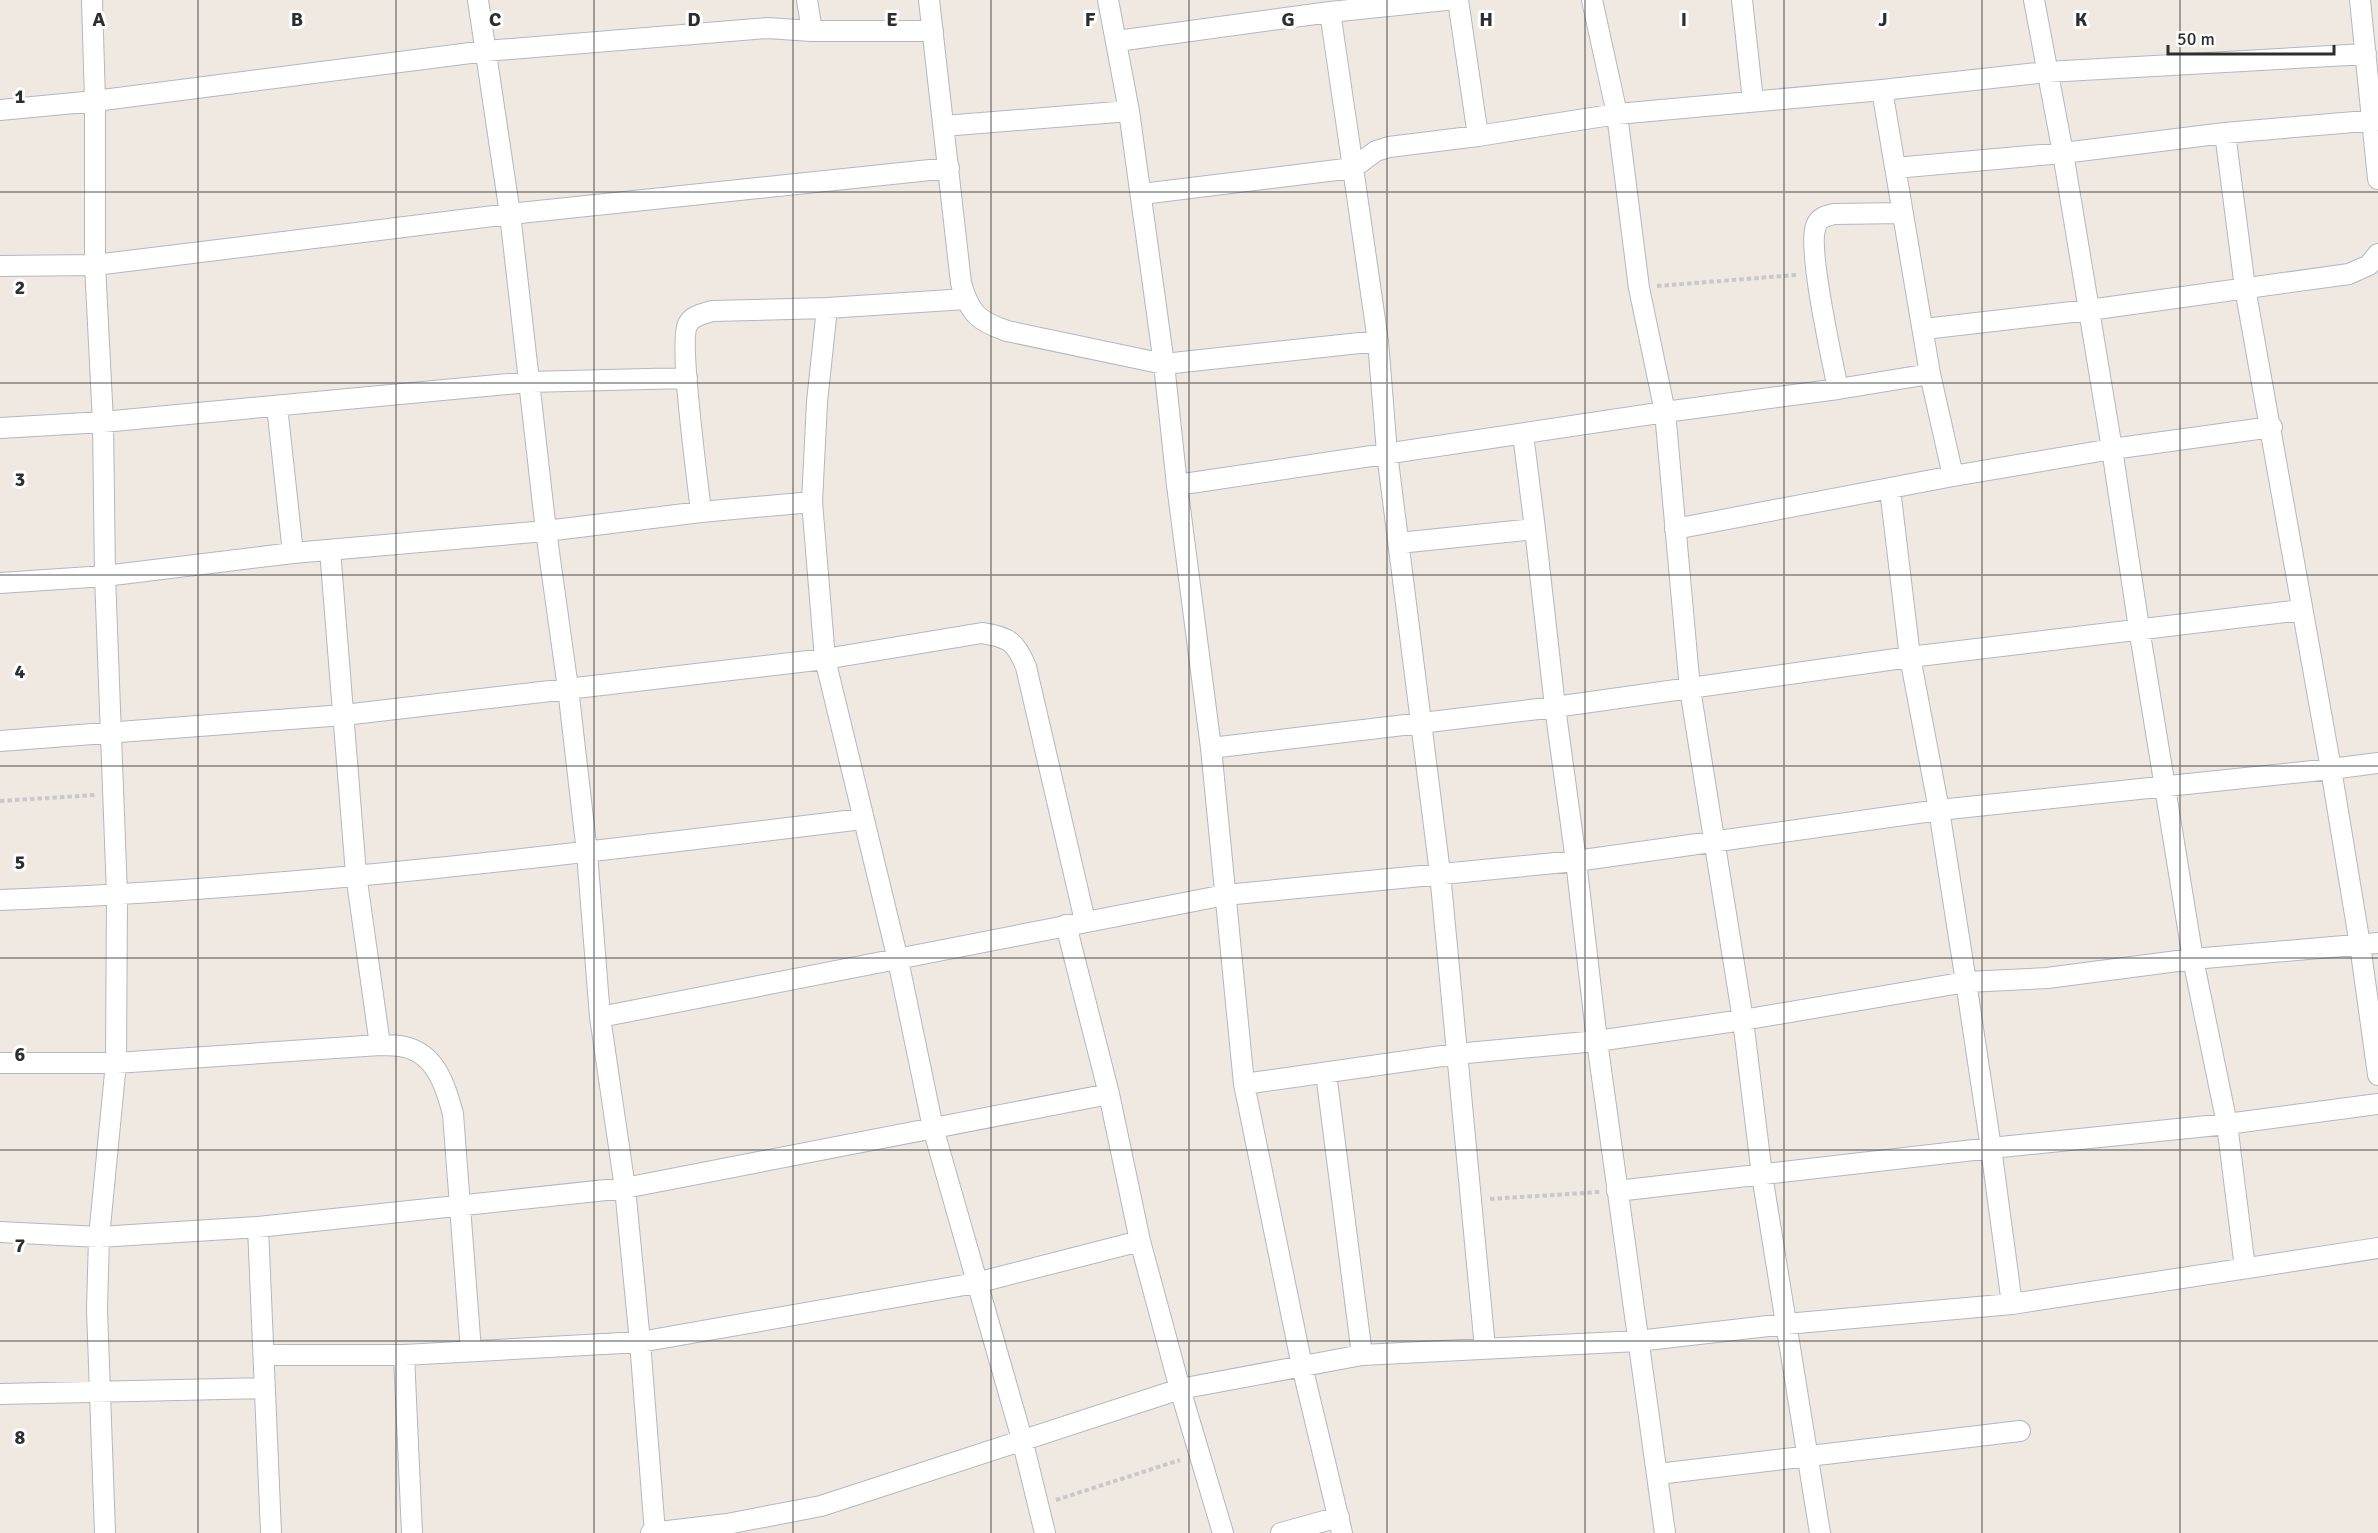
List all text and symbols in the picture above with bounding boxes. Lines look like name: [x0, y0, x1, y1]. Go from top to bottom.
text: A: [93, 7, 106, 32]
text: B: [291, 7, 303, 32]
text: C: [489, 7, 501, 32]
text: D: [687, 7, 701, 32]
text: E: [886, 7, 898, 32]
text: F: [1085, 7, 1096, 32]
text: G: [1281, 7, 1295, 32]
text: H: [1479, 7, 1493, 32]
text: I: [1681, 7, 1687, 32]
text: J: [1878, 7, 1888, 32]
text: K: [2075, 7, 2088, 32]
scale bar: [2168, 18, 2334, 56]
text: 50 m: [2177, 28, 2215, 50]
text: 1: [15, 84, 26, 109]
text: 2: [15, 275, 25, 300]
text: 3: [15, 467, 25, 492]
text: 4: [15, 659, 26, 684]
text: 5: [15, 850, 25, 875]
text: 6: [15, 1042, 26, 1067]
text: 7: [15, 1233, 26, 1258]
text: 8: [15, 1425, 26, 1450]

